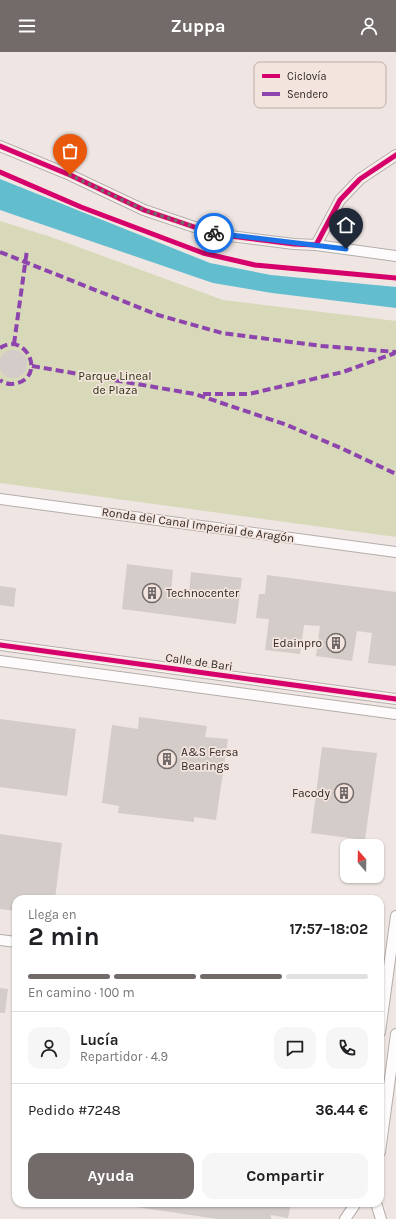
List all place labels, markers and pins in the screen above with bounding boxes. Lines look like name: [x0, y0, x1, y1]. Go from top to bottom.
pin: [53, 134, 87, 175]
pin: [329, 208, 363, 249]
building icon: Technocenter: [141, 582, 163, 604]
place label: Technocenter: [166, 586, 240, 600]
building icon: Edainpro: [325, 632, 347, 654]
place label: Edainpro: [273, 636, 322, 650]
place label: A&S Fersa Bearings: [181, 745, 238, 773]
building icon: A&S Fersa Bearings: [156, 748, 178, 770]
building icon: Facody: [333, 782, 355, 804]
place label: Facody: [292, 786, 330, 800]

